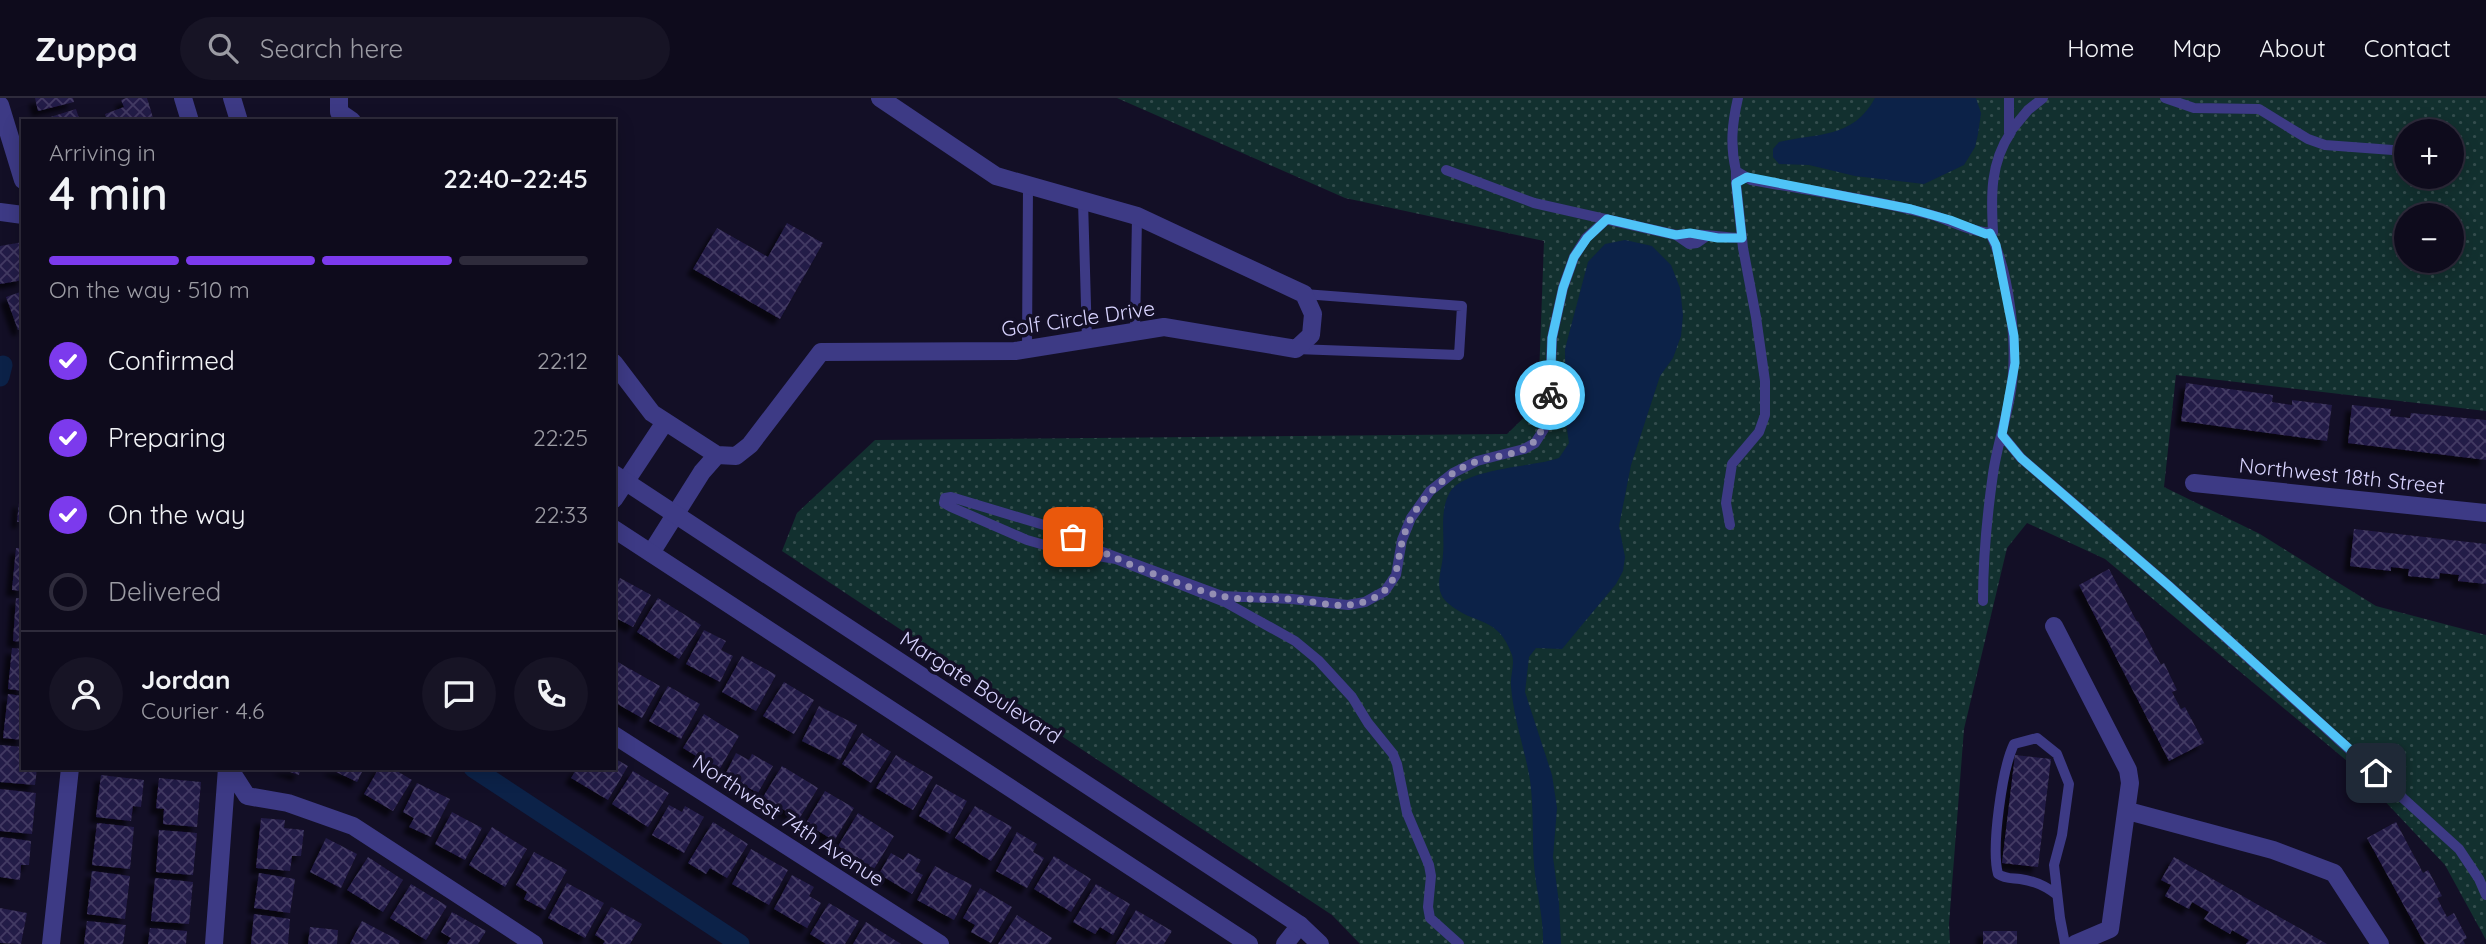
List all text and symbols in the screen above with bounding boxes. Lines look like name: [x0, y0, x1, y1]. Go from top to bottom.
search box: [180, 17, 670, 80]
text: Zuppa: [35, 28, 138, 69]
icon: search: [204, 29, 242, 67]
text: Search here: [260, 32, 403, 65]
text: Home: [2067, 33, 2134, 63]
text: Map: [2172, 33, 2221, 63]
text: About: [2259, 33, 2326, 63]
text: Contact: [2364, 33, 2451, 63]
map controls: [2394, 119, 2464, 273]
button: +: [2394, 119, 2464, 189]
text: Arriving in: [49, 138, 156, 167]
text: 22:40–22:45: [443, 162, 588, 195]
text: 4 min: [49, 164, 168, 222]
button: −: [2394, 203, 2464, 273]
text: On the way · 510 m: [49, 275, 250, 304]
street label: Golf Circle Drive: [1000, 294, 1156, 342]
icon: check: [49, 342, 87, 380]
text: Confirmed: [108, 344, 235, 377]
text: 22:12: [537, 346, 588, 375]
courier: [1515, 360, 1585, 430]
icon: bike: [1531, 376, 1569, 414]
icon: check: [49, 419, 87, 457]
text: Preparing: [108, 421, 226, 454]
text: 22:25: [533, 423, 588, 452]
street label: Northwest 18th Street: [2238, 451, 2446, 499]
icon: check: [49, 496, 87, 534]
text: On the way: [108, 498, 246, 531]
text: 22:33: [534, 500, 588, 529]
pin: [1043, 507, 1103, 567]
icon: bag: [1054, 518, 1092, 556]
text: Delivered: [108, 575, 221, 608]
street label: Margate Boulevard: [895, 625, 1067, 749]
button: person: [49, 657, 123, 731]
button: chat: [422, 657, 496, 731]
button: phone: [514, 657, 588, 731]
text: Jordan: [141, 663, 230, 696]
text: Courier · 4.6: [141, 696, 264, 725]
pin: [2346, 743, 2406, 803]
street label: Northwest 74th Avenue: [688, 748, 890, 892]
icon: home: [2357, 754, 2395, 792]

